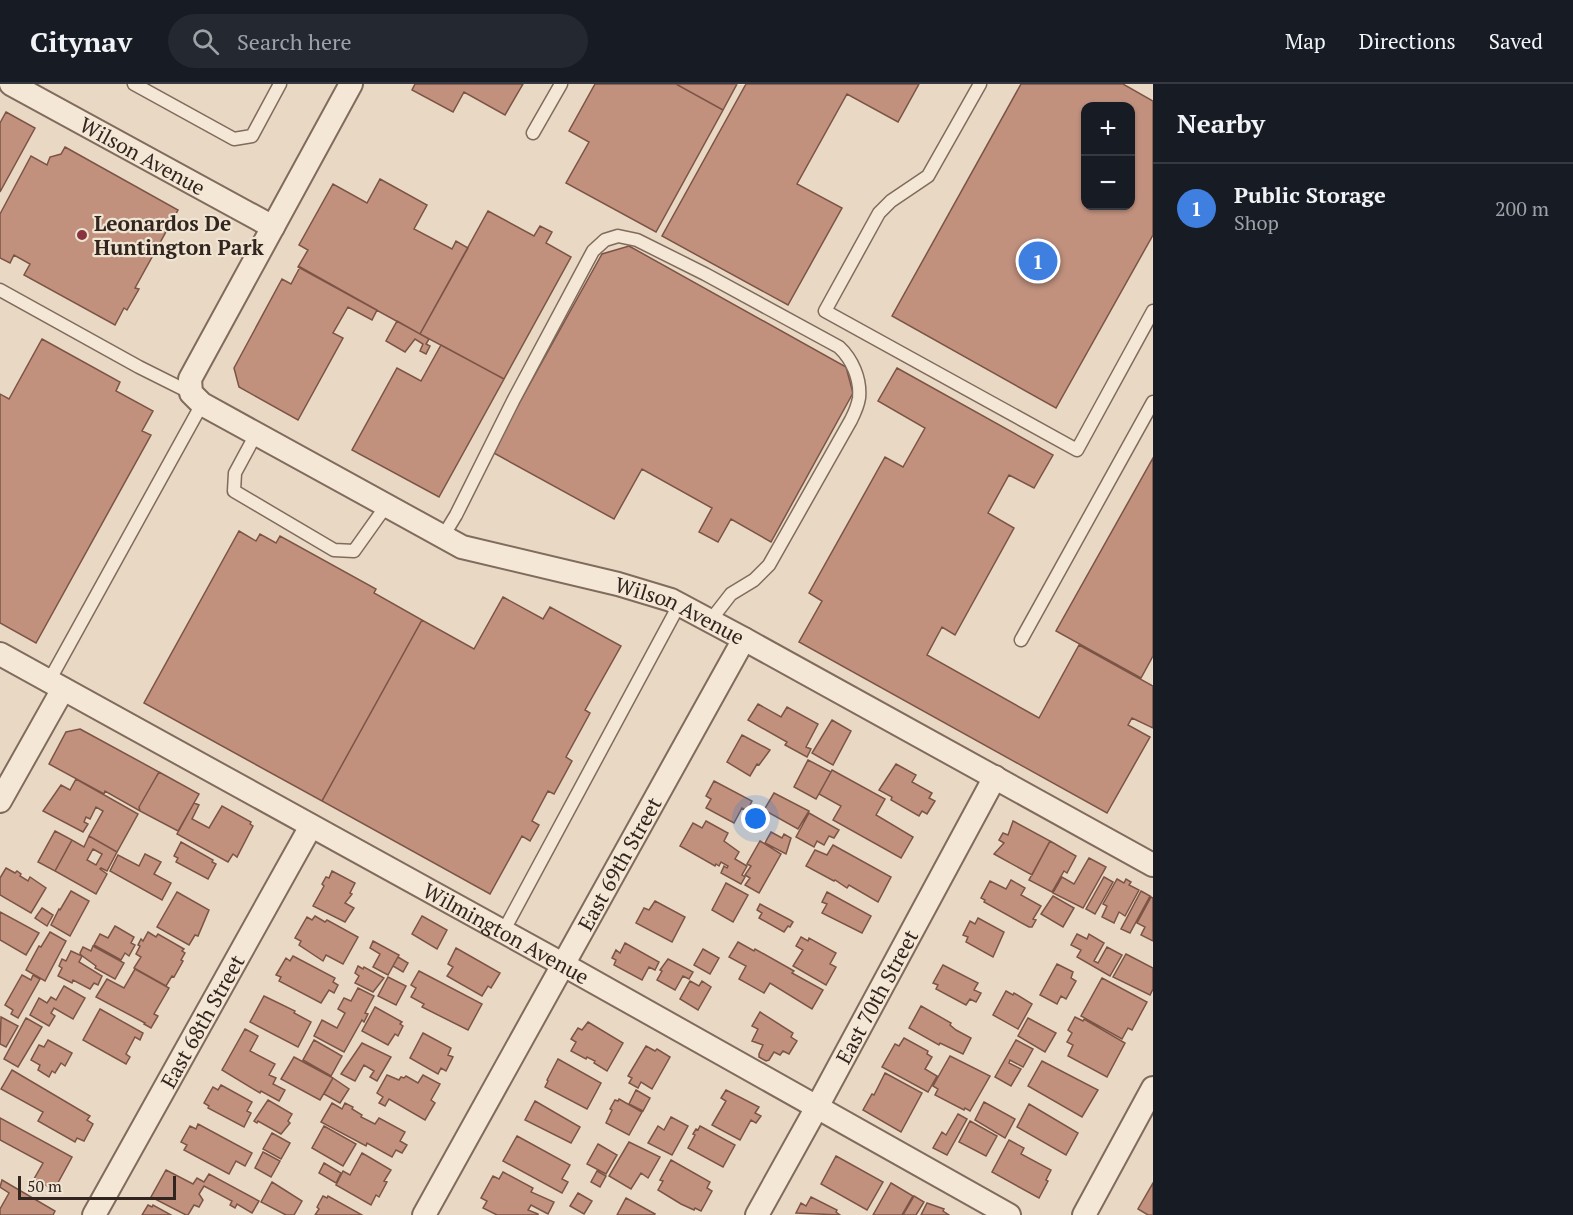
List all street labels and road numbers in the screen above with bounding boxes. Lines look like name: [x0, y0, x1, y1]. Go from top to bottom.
street label: Wilson Avenue: [75, 110, 210, 201]
street label: Wilson Avenue: [612, 570, 749, 651]
street label: East 69th Street: [571, 792, 668, 935]
street label: Wilmington Avenue: [418, 876, 594, 990]
street label: East 70th Street: [829, 924, 924, 1069]
street label: East 68th Street: [154, 949, 251, 1093]

